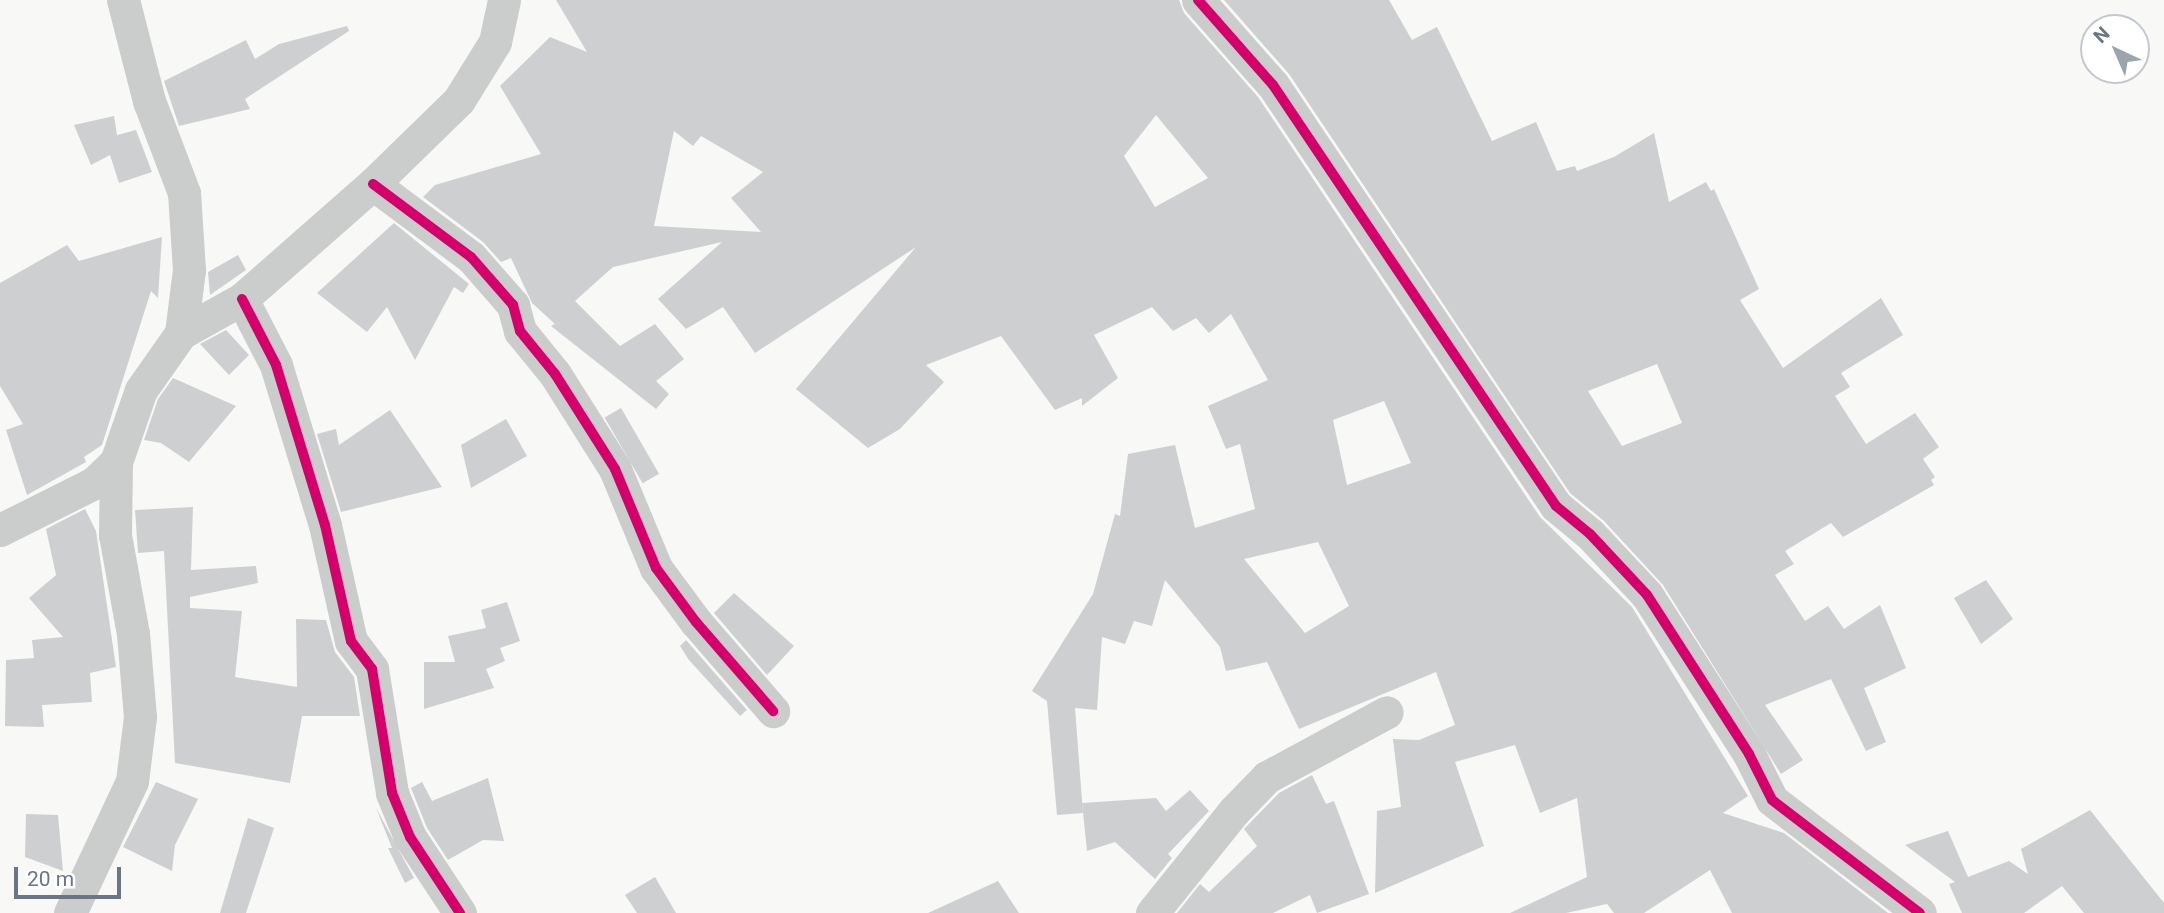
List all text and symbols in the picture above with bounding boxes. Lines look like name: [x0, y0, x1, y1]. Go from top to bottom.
north arrow: [2080, 14, 2150, 84]
text: N: [2089, 22, 2114, 48]
scale bar: [18, 853, 124, 897]
text: 20 m: [27, 867, 74, 891]

